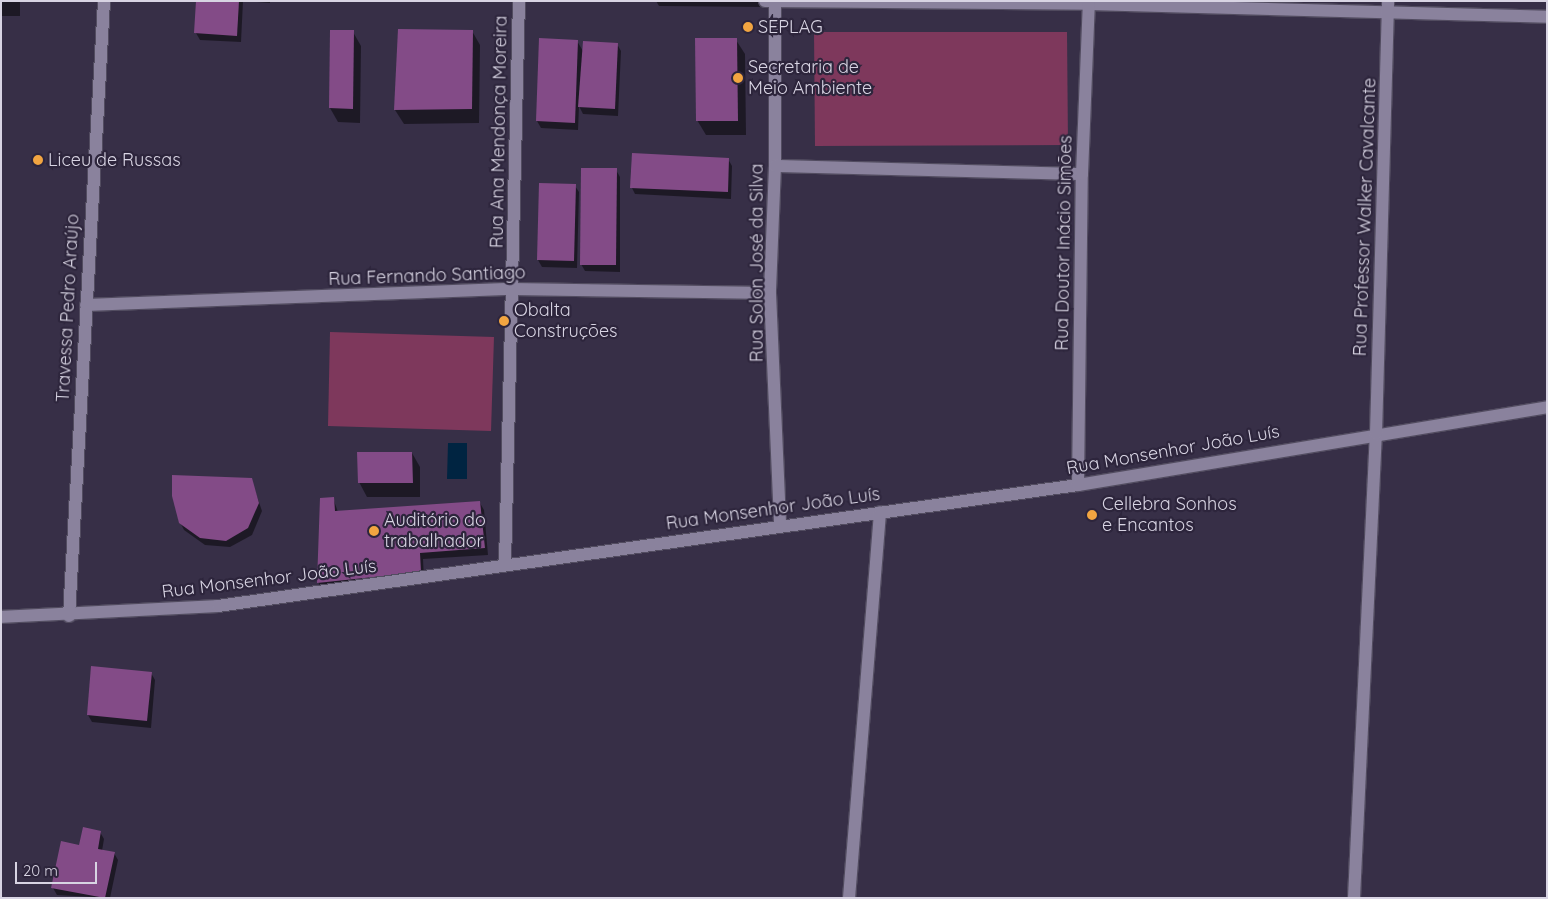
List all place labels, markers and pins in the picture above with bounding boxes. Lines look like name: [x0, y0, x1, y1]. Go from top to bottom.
place label: SEPLAG: [758, 16, 823, 38]
marker: SEPLAG: [742, 21, 754, 33]
place label: Secretaria de Meio Ambiente: [748, 57, 872, 100]
marker: Secretaria de Meio Ambiente: [732, 72, 744, 84]
place label: Liceu de Russas: [48, 149, 181, 171]
marker: Liceu de Russas: [32, 154, 44, 166]
place label: Obalta Construções: [514, 300, 618, 342]
marker: Obalta Construções: [498, 315, 510, 327]
place label: Cellebra Sonhos e Encantos: [1102, 494, 1237, 536]
marker: Cellebra Sonhos e Encantos: [1086, 509, 1098, 521]
place label: Auditório do trabalhador: [384, 510, 486, 552]
marker: Auditório do trabalhador: [368, 525, 380, 537]

